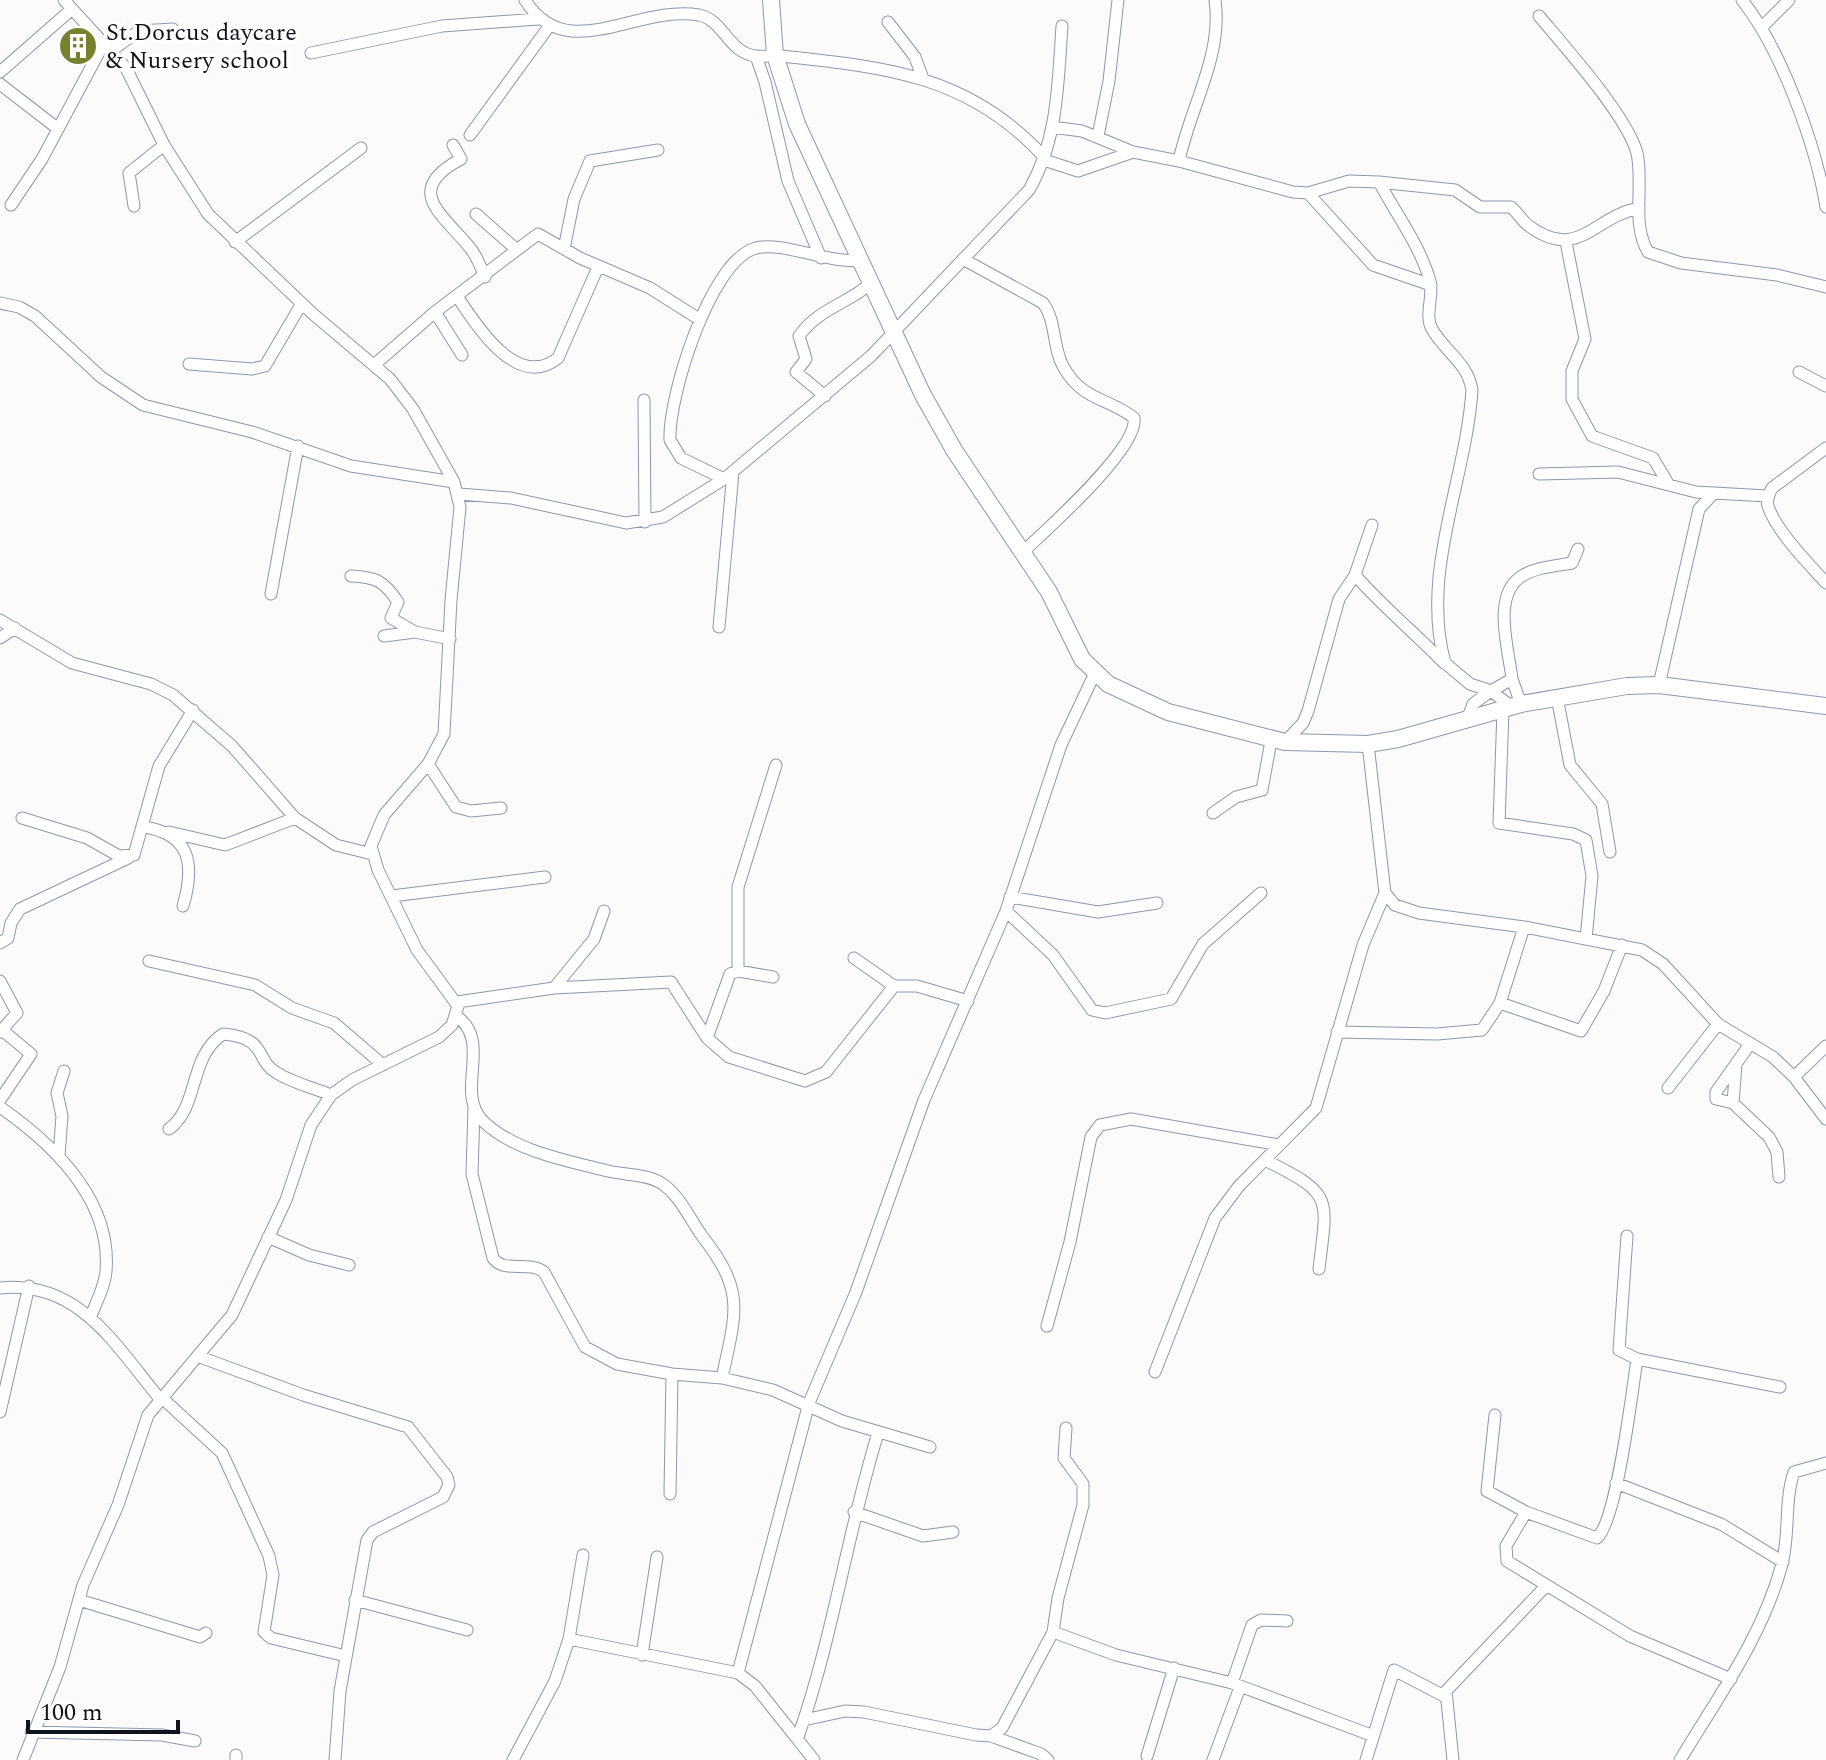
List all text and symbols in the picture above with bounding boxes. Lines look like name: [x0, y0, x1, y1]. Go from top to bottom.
place label: St.Dorcus daycare & Nursery school: [106, 15, 297, 79]
building icon: St.Dorcus daycare & Nursery school: [57, 25, 99, 67]
scale bar: [28, 1684, 178, 1734]
text: 100 m: [40, 1695, 103, 1731]

